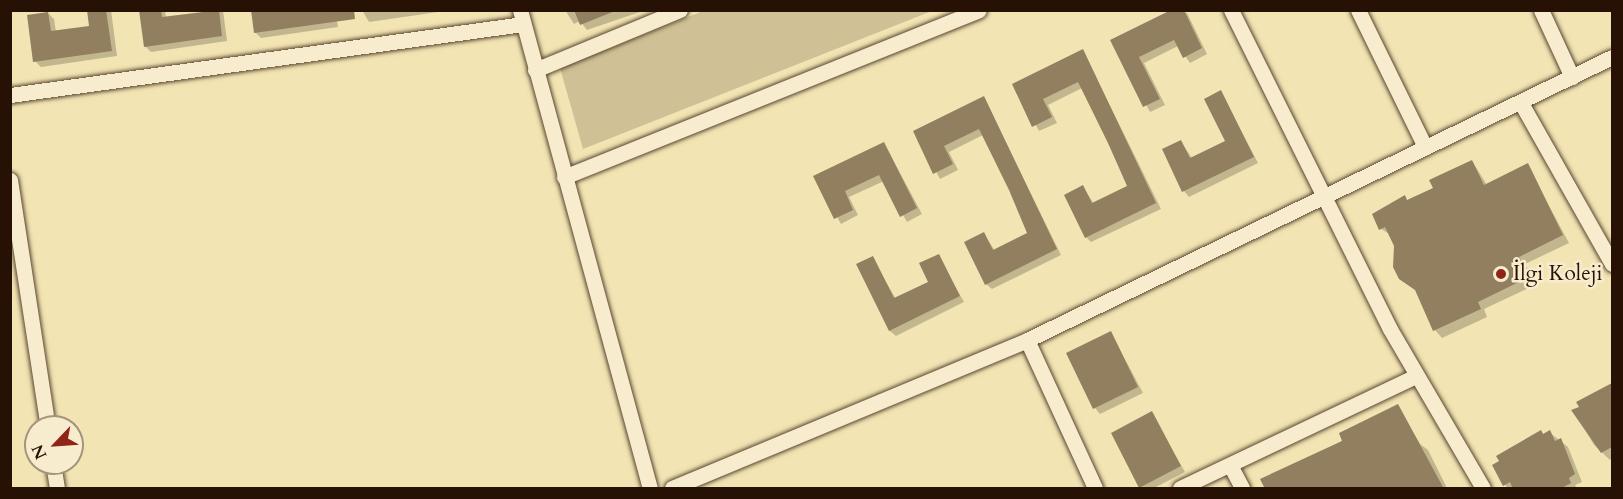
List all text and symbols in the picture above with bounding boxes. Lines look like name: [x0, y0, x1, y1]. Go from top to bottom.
place label: İlgi Koleji: [1513, 261, 1603, 287]
marker: İlgi Koleji: [1494, 267, 1508, 281]
north arrow: [24, 415, 84, 475]
text: N: [27, 441, 52, 463]

